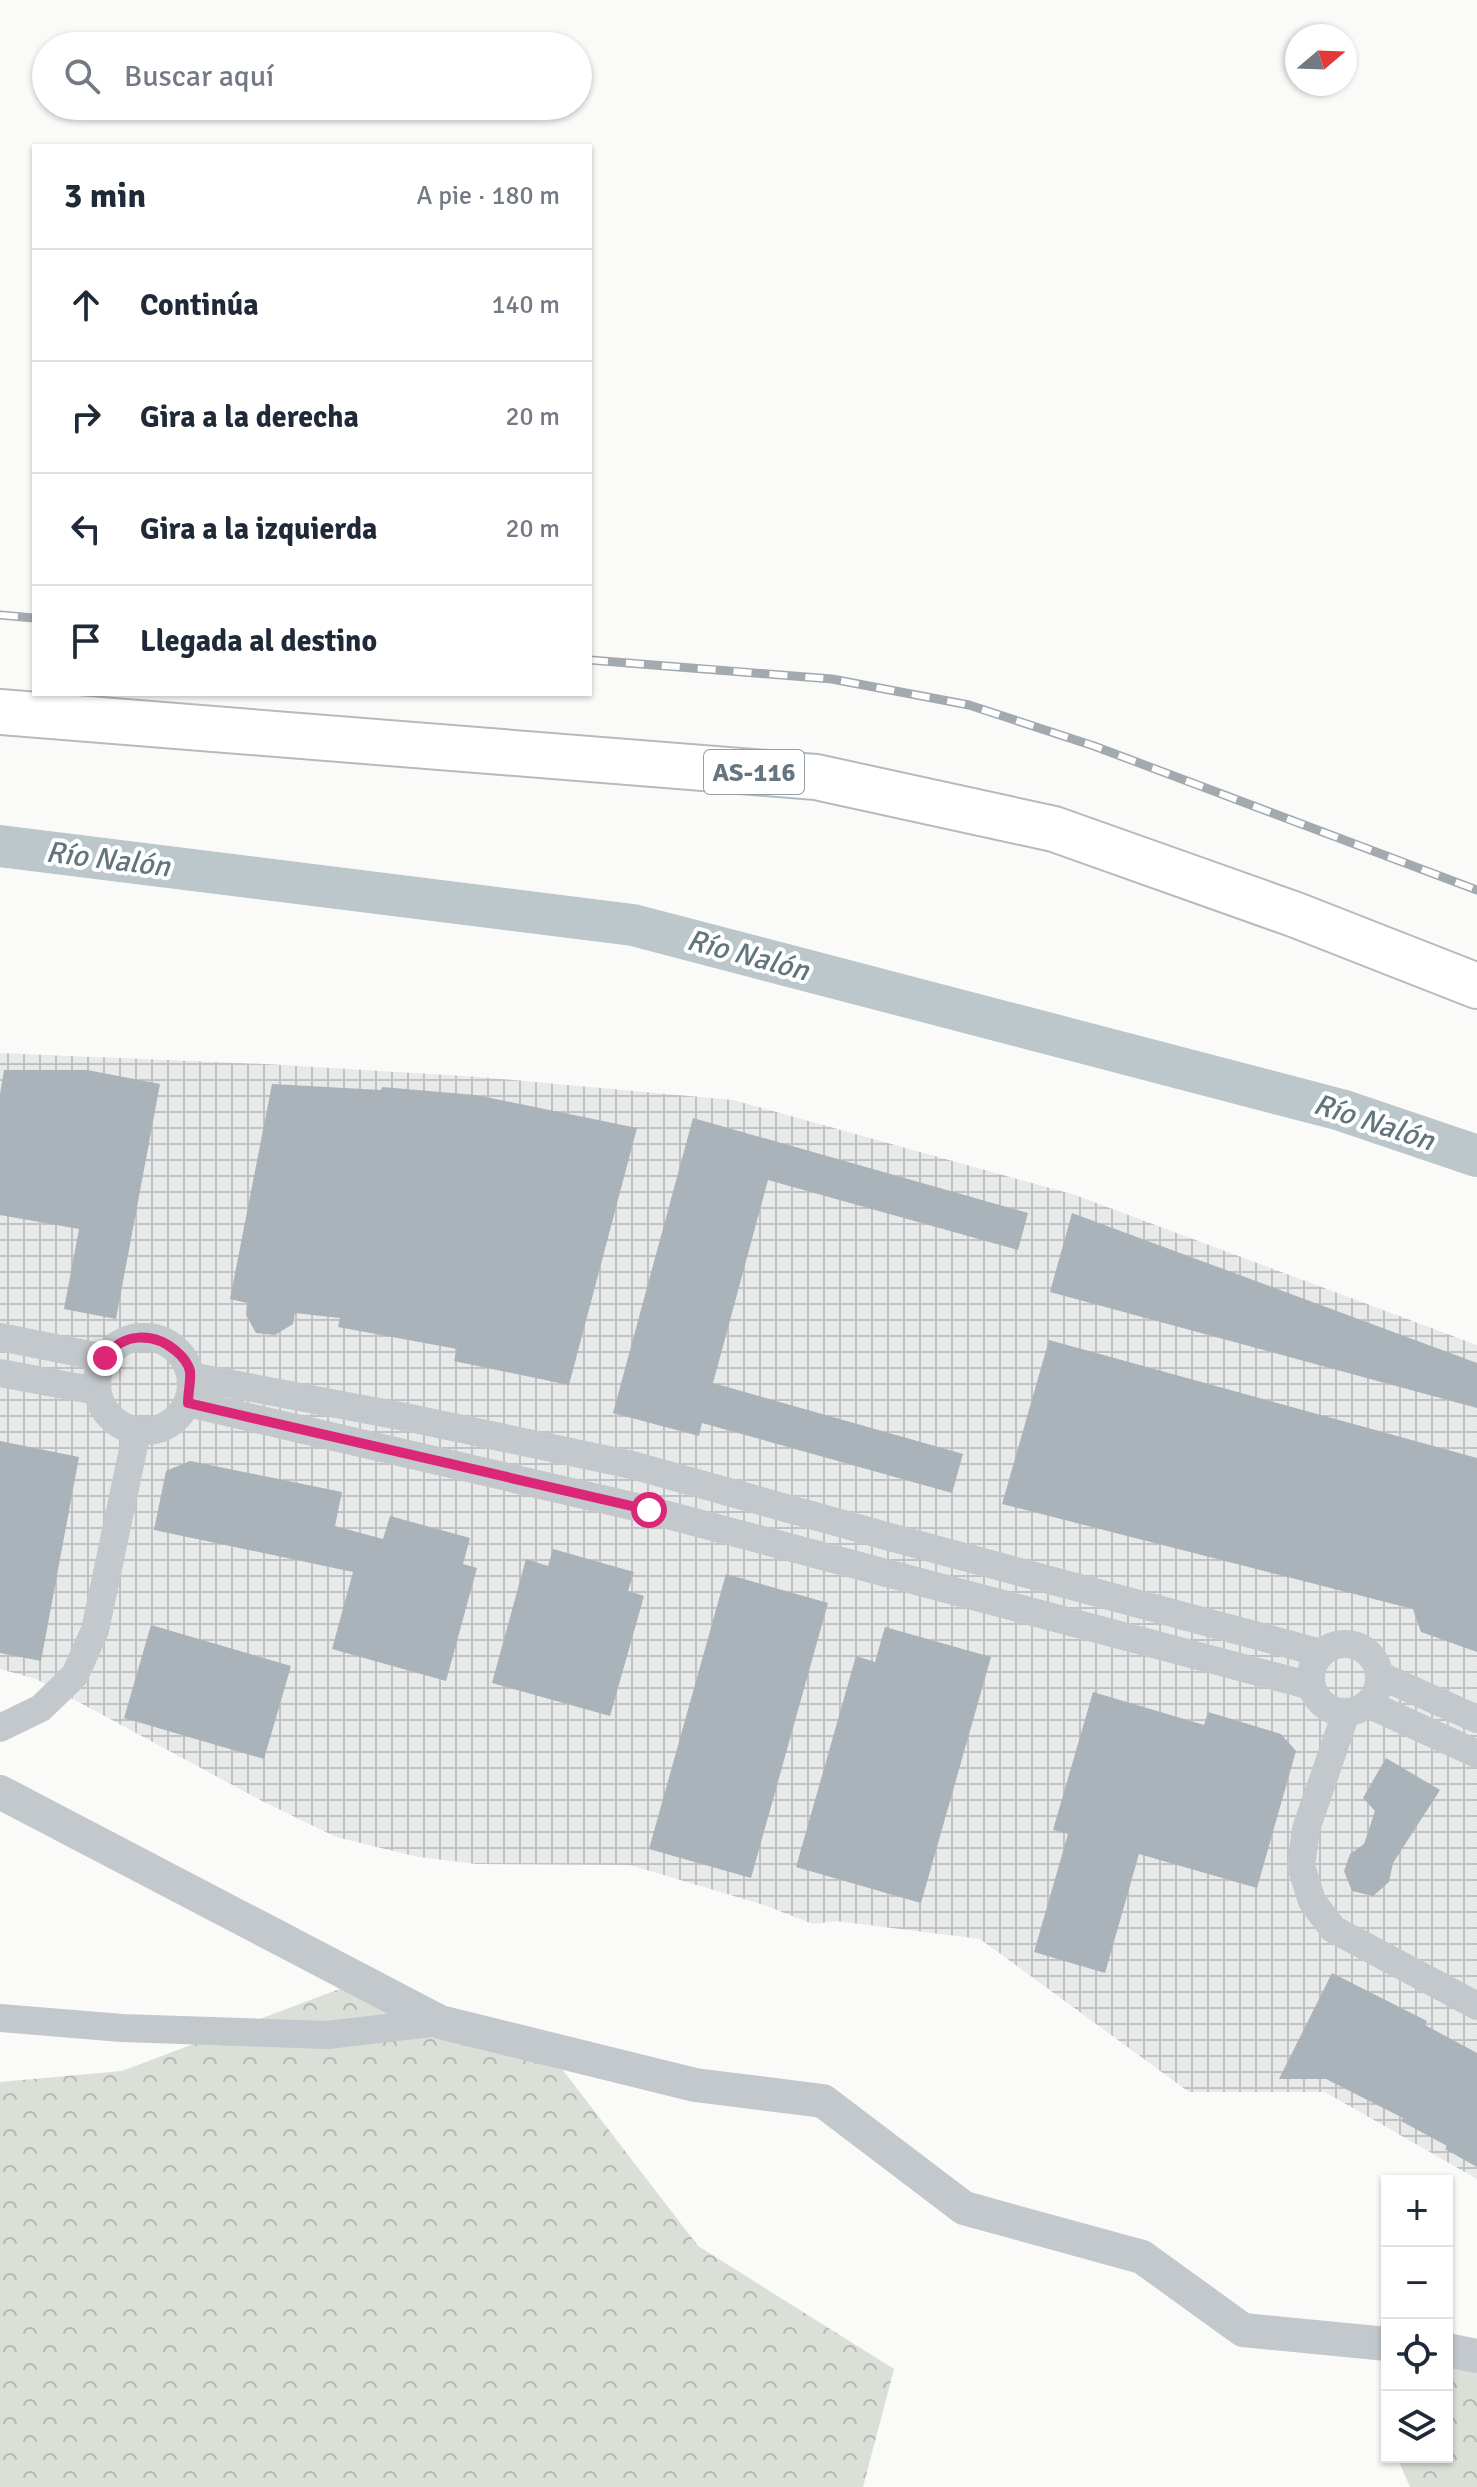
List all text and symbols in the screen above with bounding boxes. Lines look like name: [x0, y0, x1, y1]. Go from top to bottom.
north arrow: [1285, 24, 1357, 96]
search box: [32, 32, 592, 120]
icon: search: [60, 54, 104, 98]
text: Buscar aquí: [124, 58, 274, 95]
text: 3 min: [64, 175, 146, 217]
text: A pie · 180 m: [417, 180, 560, 212]
icon: ahead: [64, 283, 108, 327]
text: Continúa: [140, 287, 259, 324]
text: 140 m: [491, 289, 560, 321]
icon: right: [64, 395, 108, 439]
text: Gira a la derecha: [140, 399, 359, 436]
text: 20 m: [505, 401, 560, 433]
icon: left: [64, 507, 108, 551]
text: Gira a la izquierda: [140, 511, 377, 548]
text: 20 m: [505, 513, 560, 545]
icon: arrive: [64, 619, 108, 663]
text: Llegada al destino: [140, 623, 377, 660]
road number: AS-116: [704, 750, 804, 794]
water label: Río Nalón: [44, 834, 174, 886]
water label: Río Nalón: [683, 922, 814, 990]
water label: Río Nalón: [1309, 1086, 1440, 1160]
route end: [87, 1340, 123, 1376]
route start: [631, 1492, 667, 1528]
map controls: [1381, 2175, 1453, 2463]
button: +: [1381, 2175, 1453, 2247]
button: −: [1381, 2247, 1453, 2319]
button: locate: [1381, 2319, 1453, 2391]
button: layers: [1381, 2391, 1453, 2463]

